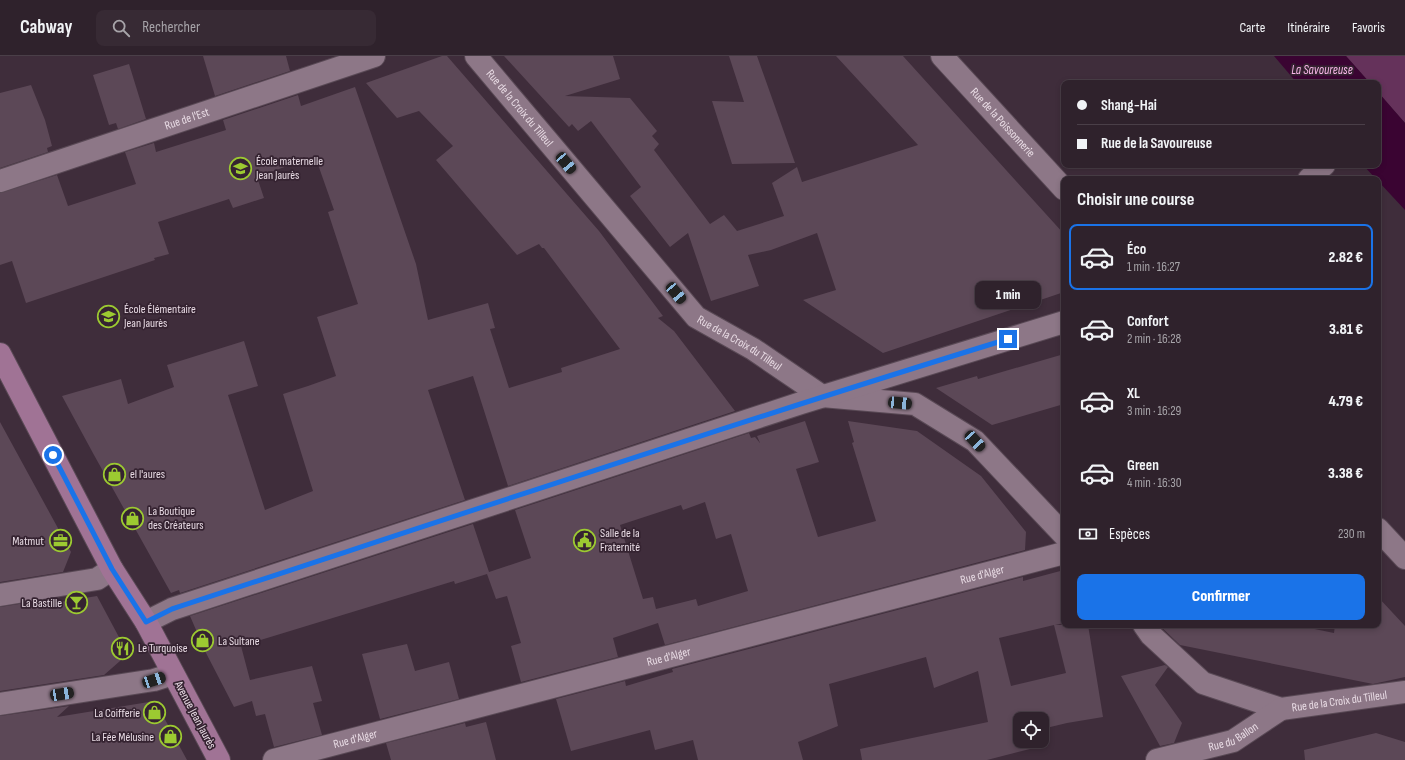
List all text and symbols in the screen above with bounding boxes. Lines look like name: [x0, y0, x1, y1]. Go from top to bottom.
search box: [96, 10, 376, 46]
text: Cabway: [20, 16, 72, 39]
icon: search: [110, 17, 132, 39]
text: Rechercher: [142, 18, 200, 37]
text: Carte: [1239, 19, 1265, 36]
text: Itinéraire: [1287, 19, 1330, 36]
text: Favoris: [1352, 19, 1385, 36]
water label: La Savoureuse: [1291, 62, 1353, 78]
street label: Rue de la Croix du Tilleul: [483, 66, 557, 150]
street label: Rue de la Poissonnerie: [967, 84, 1039, 160]
text: Shang-Hai: [1101, 96, 1157, 115]
street label: Rue de l'Est: [163, 104, 211, 133]
text: Rue de la Savoureuse: [1101, 134, 1212, 153]
car: [554, 150, 578, 176]
place label: École maternelle Jean Jaurès: [255, 154, 323, 183]
school or university icon: École maternelle Jean Jaurès: [227, 155, 253, 181]
text: Choisir une course: [1077, 189, 1194, 210]
icon: car: [1079, 239, 1115, 275]
text: Éco: [1127, 240, 1146, 259]
text: 2.82 €: [1328, 248, 1363, 267]
text: 1 min · 16:27: [1127, 259, 1180, 275]
car: [664, 280, 688, 306]
callout: 1 min: [975, 281, 1041, 309]
text: 1 min: [996, 287, 1020, 303]
place label: École Élémentaire Jean Jaurès: [123, 302, 196, 331]
school or university icon: École Élémentaire Jean Jaurès: [95, 303, 121, 329]
icon: car: [1079, 311, 1115, 347]
street label: Rue de la Croix du Tilleul: [695, 312, 785, 374]
text: Confort: [1127, 312, 1169, 331]
text: 3.81 €: [1329, 320, 1363, 339]
route end: [999, 330, 1017, 348]
text: 2 min · 16:28: [1127, 331, 1181, 347]
icon: car: [1079, 383, 1115, 419]
text: XL: [1127, 384, 1140, 403]
text: 4.79 €: [1328, 392, 1363, 411]
car: [888, 396, 912, 410]
text: 3 min · 16:29: [1127, 403, 1181, 419]
car: [962, 428, 988, 454]
route start: [44, 446, 62, 464]
icon: car: [1079, 455, 1115, 491]
text: Green: [1127, 456, 1159, 475]
shop icon: el l'aures: [102, 461, 128, 487]
text: 3.38 €: [1328, 464, 1363, 483]
place label: el l'aures: [130, 467, 165, 482]
text: 4 min · 16:30: [1127, 475, 1182, 491]
place label: La Boutique des Créateurs: [148, 504, 204, 533]
shop icon: La Boutique des Créateurs: [119, 505, 145, 531]
icon: cash: [1077, 523, 1099, 545]
text: Espèces: [1109, 525, 1150, 544]
place label: Salle de la Fraternité: [600, 526, 640, 555]
text: 230 m: [1338, 526, 1365, 542]
public building icon: Salle de la Fraternité: [571, 527, 597, 553]
office icon: Matmut: [47, 528, 73, 554]
place label: Matmut: [12, 534, 44, 549]
street label: Rue d'Alger: [959, 561, 1006, 587]
button: Confirmer: [1077, 574, 1365, 620]
bar icon: La Bastille: [64, 590, 90, 616]
place label: La Bastille: [22, 596, 62, 611]
shop icon: La Sultane: [189, 628, 215, 654]
place label: La Sultane: [218, 634, 260, 649]
restaurant icon: Le Turquoise: [109, 635, 135, 661]
place label: Le Turquoise: [138, 641, 188, 656]
street label: Rue d'Alger: [645, 644, 693, 670]
car: [141, 671, 167, 689]
street label: Avenue Jean Jaurès: [170, 678, 219, 751]
car: [49, 686, 75, 702]
street label: Rue de la Croix du Tilleul: [1291, 687, 1388, 715]
shop icon: La Coifferie: [142, 700, 168, 726]
place label: La Coifferie: [94, 706, 140, 721]
map controls: [1013, 712, 1049, 748]
button: locate: [1013, 712, 1049, 748]
street label: Rue du Ballon: [1207, 719, 1261, 754]
shop icon: La Fée Mélusine: [157, 724, 183, 750]
street label: Rue d'Alger: [332, 726, 379, 752]
place label: La Fée Mélusine: [91, 730, 154, 745]

